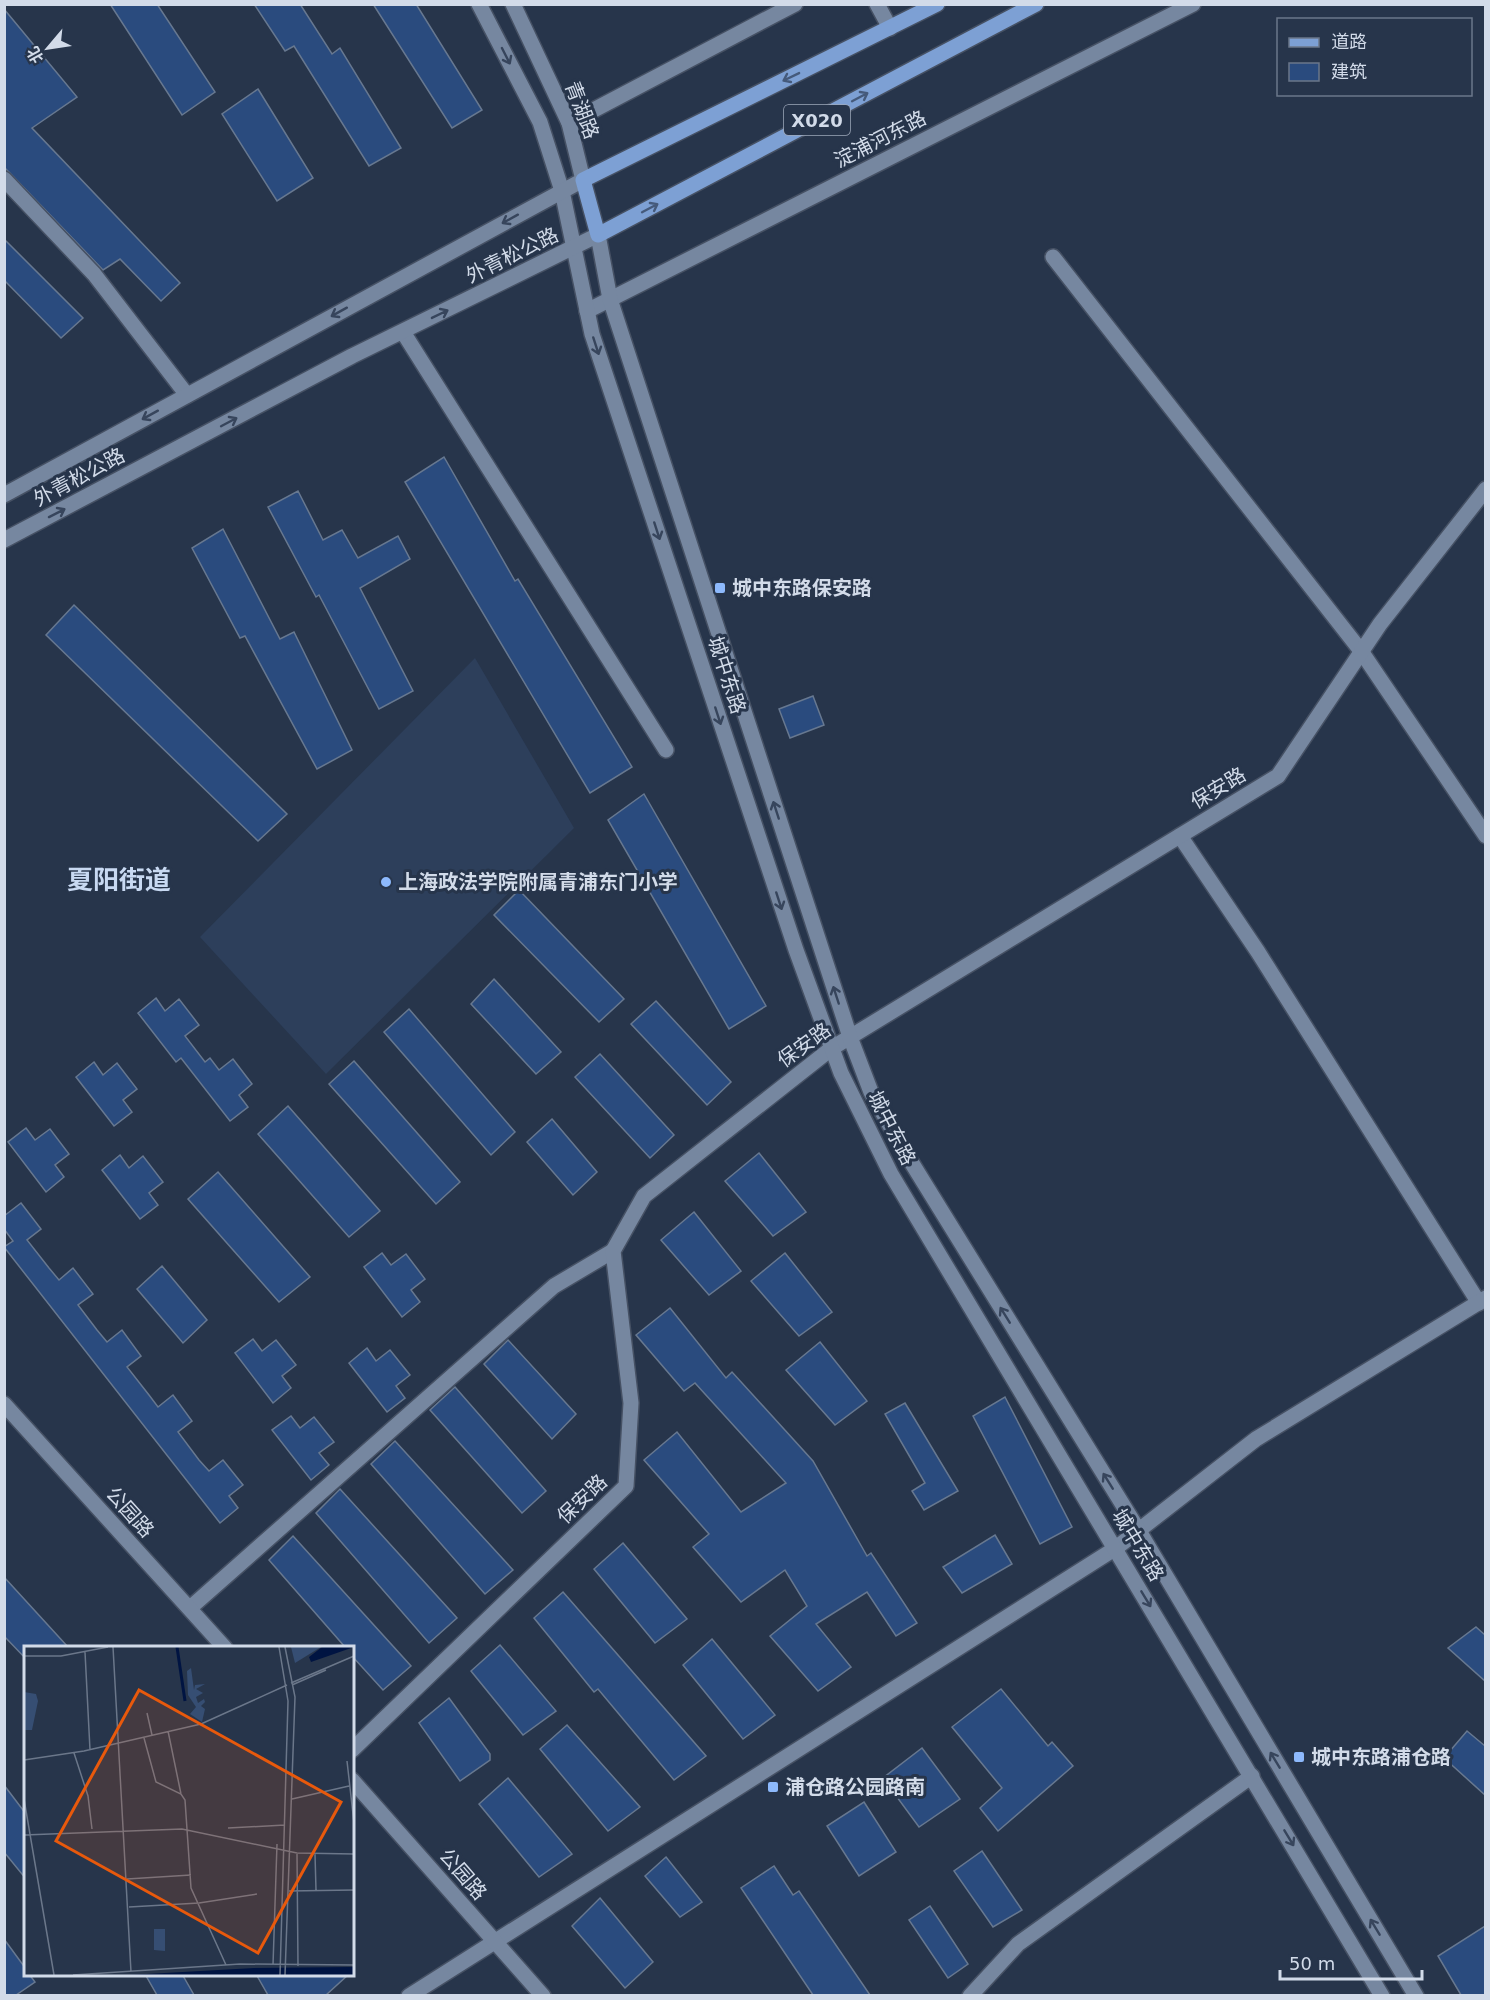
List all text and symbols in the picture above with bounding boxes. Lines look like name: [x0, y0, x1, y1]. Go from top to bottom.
north arrow: [18, 18, 78, 78]
legend: [1277, 18, 1472, 96]
text: 道路: [1331, 31, 1367, 52]
text: 北: [23, 43, 48, 67]
one-way arrow: [501, 47, 512, 65]
text: 建筑: [1331, 61, 1367, 82]
one-way arrow: [782, 72, 800, 84]
street label: 青湖路: [560, 78, 604, 142]
one-way arrow: [850, 91, 868, 102]
road number: X020: [784, 105, 850, 135]
street label: 淀浦河东路: [830, 106, 930, 172]
one-way arrow: [641, 202, 658, 214]
one-way arrow: [502, 214, 520, 225]
street label: 外青松公路: [462, 222, 562, 288]
one-way arrow: [331, 306, 348, 318]
one-way arrow: [430, 307, 448, 319]
one-way arrow: [591, 336, 602, 355]
one-way arrow: [141, 410, 158, 422]
one-way arrow: [220, 416, 237, 428]
street label: 外青松公路: [29, 443, 129, 511]
one-way arrow: [47, 507, 65, 518]
one-way arrow: [652, 521, 663, 540]
place label: 城中东路保安路: [732, 576, 872, 600]
marker: 城中东路保安路: [713, 581, 727, 595]
street label: 城中东路: [703, 633, 751, 717]
one-way arrow: [714, 706, 725, 725]
street label: 保安路: [1186, 762, 1250, 814]
one-way arrow: [770, 801, 781, 820]
district label: 夏阳街道: [67, 865, 171, 895]
place label: 上海政法学院附属青浦东门小学: [398, 870, 678, 894]
marker: 上海政法学院附属青浦东门小学: [379, 875, 393, 889]
one-way arrow: [775, 891, 786, 910]
one-way arrow: [830, 986, 841, 1005]
street label: 保安路: [773, 1018, 835, 1072]
street label: 城中东路: [863, 1087, 921, 1169]
one-way arrow: [999, 1307, 1011, 1324]
street label: 保安路: [552, 1470, 612, 1528]
one-way arrow: [1101, 1473, 1113, 1490]
street label: 公园路: [101, 1482, 159, 1542]
street label: 城中东路: [1107, 1505, 1169, 1585]
one-way arrow: [1140, 1590, 1152, 1607]
inset map: [24, 1646, 354, 1976]
place label: 城中东路浦仓路: [1311, 1745, 1451, 1769]
marker: 城中东路浦仓路: [1292, 1750, 1306, 1764]
one-way arrow: [1269, 1752, 1281, 1769]
place label: 浦仓路公园路南: [785, 1775, 925, 1799]
marker: 浦仓路公园路南: [766, 1780, 780, 1794]
one-way arrow: [1283, 1829, 1295, 1846]
street label: 公园路: [434, 1843, 492, 1905]
one-way arrow: [1369, 1919, 1381, 1936]
scale bar: [1280, 1943, 1422, 1981]
text: 50 m: [1289, 1953, 1335, 1974]

